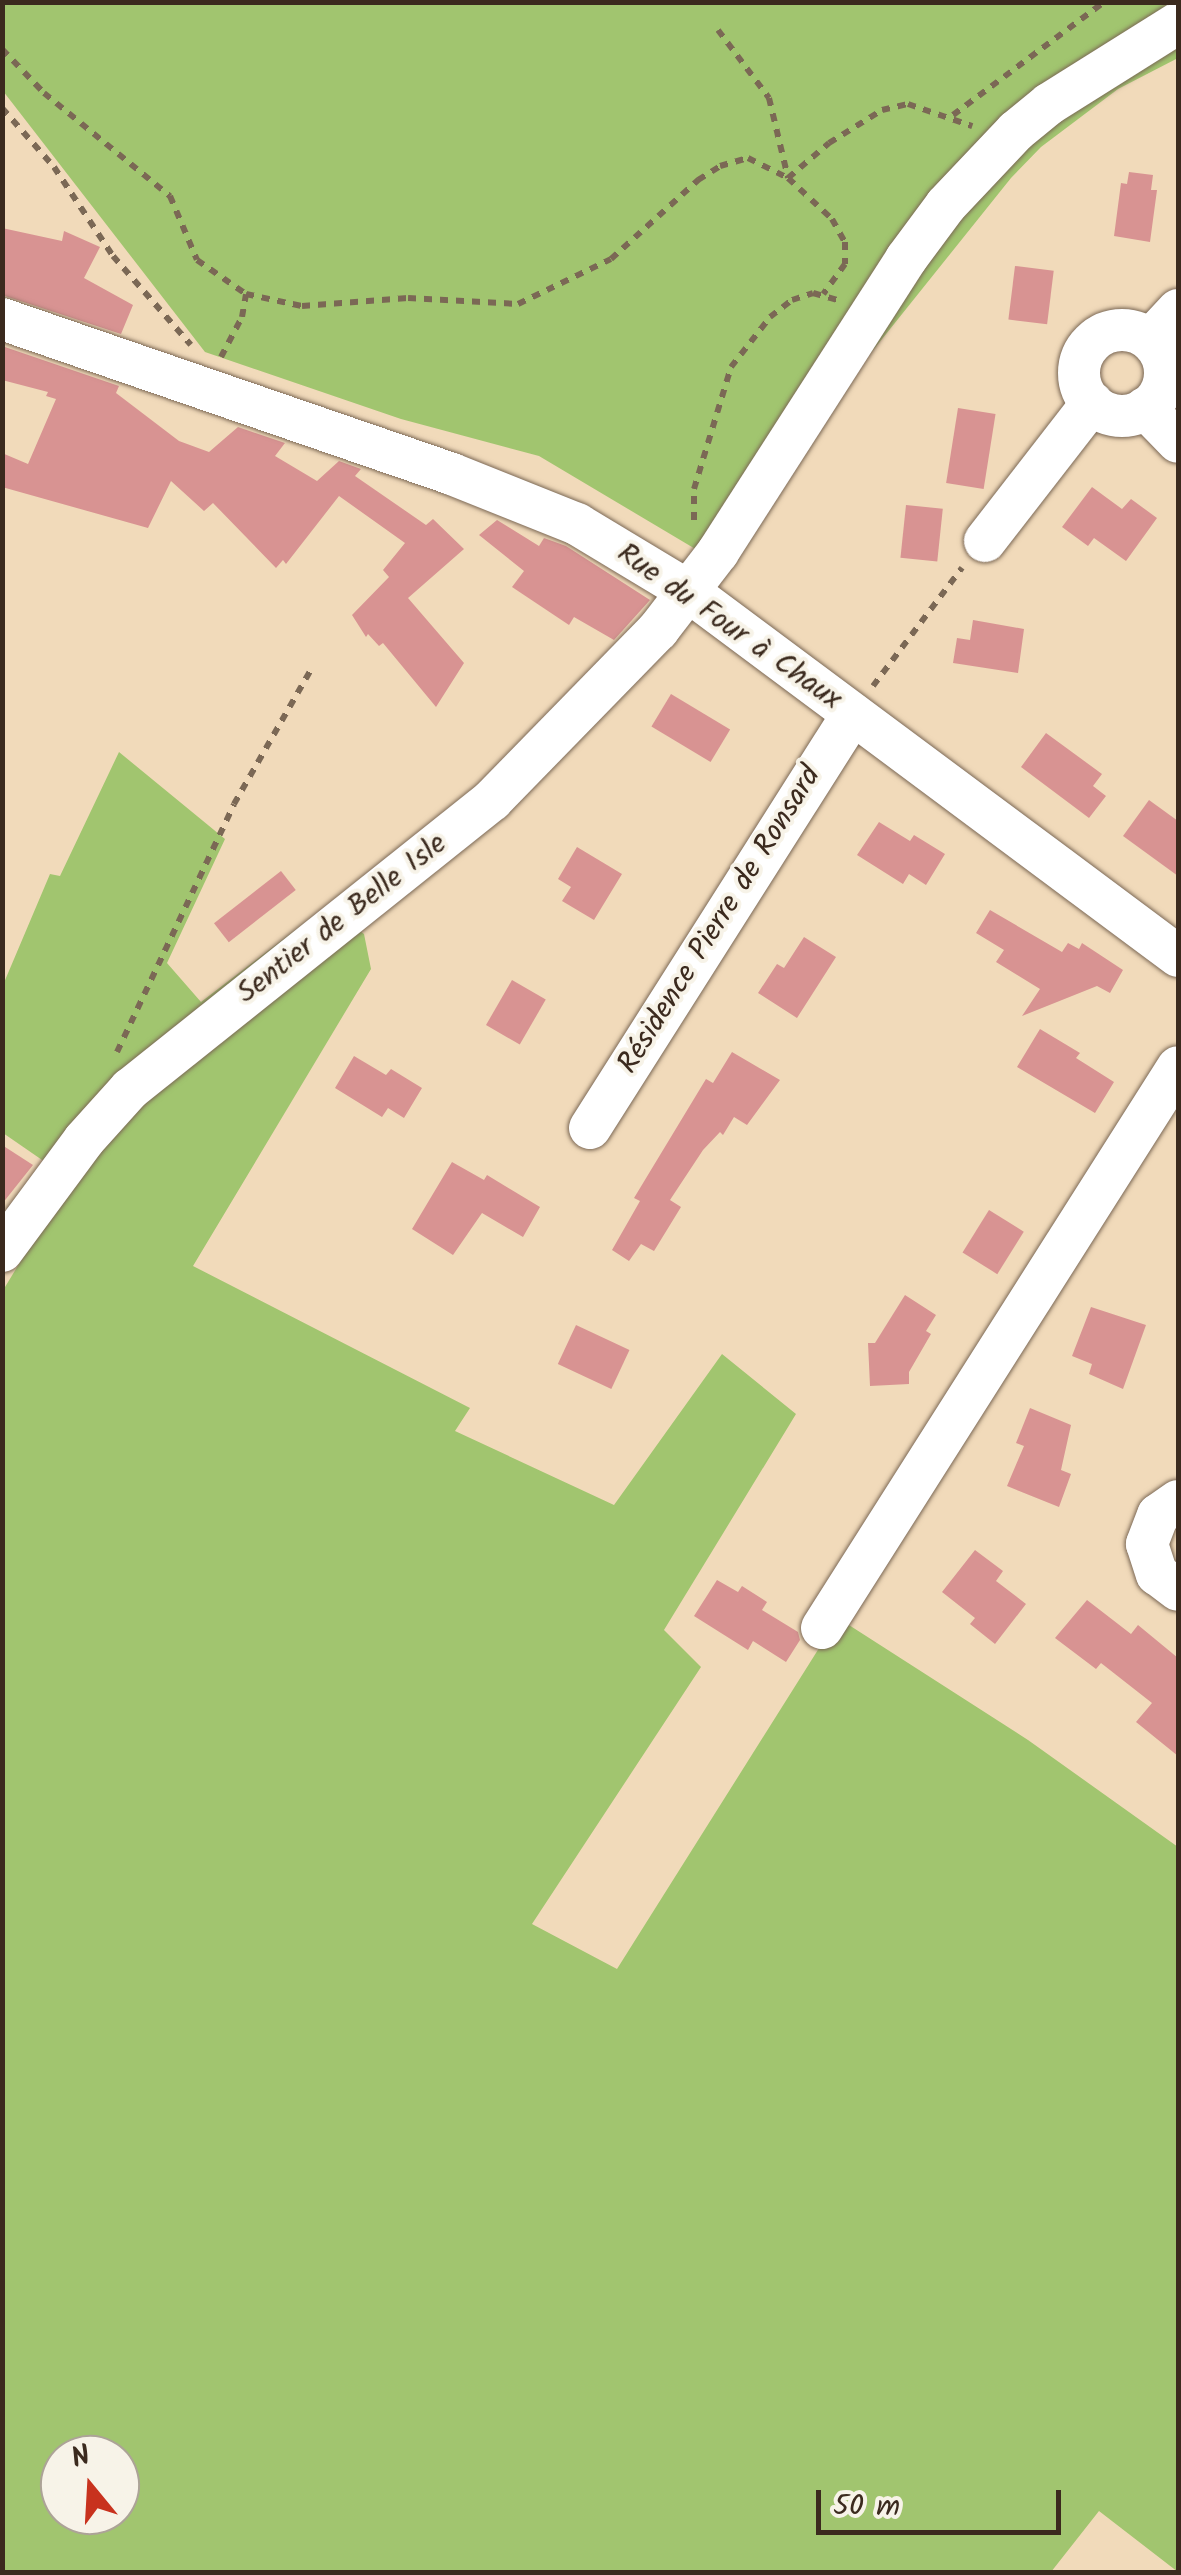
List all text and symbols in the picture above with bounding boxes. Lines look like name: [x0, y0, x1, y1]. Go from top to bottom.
street label: Rue du Four à Chaux: [610, 536, 848, 718]
street label: Résidence Pierre de Ronsard: [611, 760, 829, 1080]
street label: Sentier de Belle Isle: [230, 826, 454, 1012]
text: N: [66, 2434, 97, 2482]
north arrow: [40, 2435, 140, 2535]
scale bar: [821, 2470, 1066, 2532]
text: 50 m: [833, 2483, 900, 2531]

